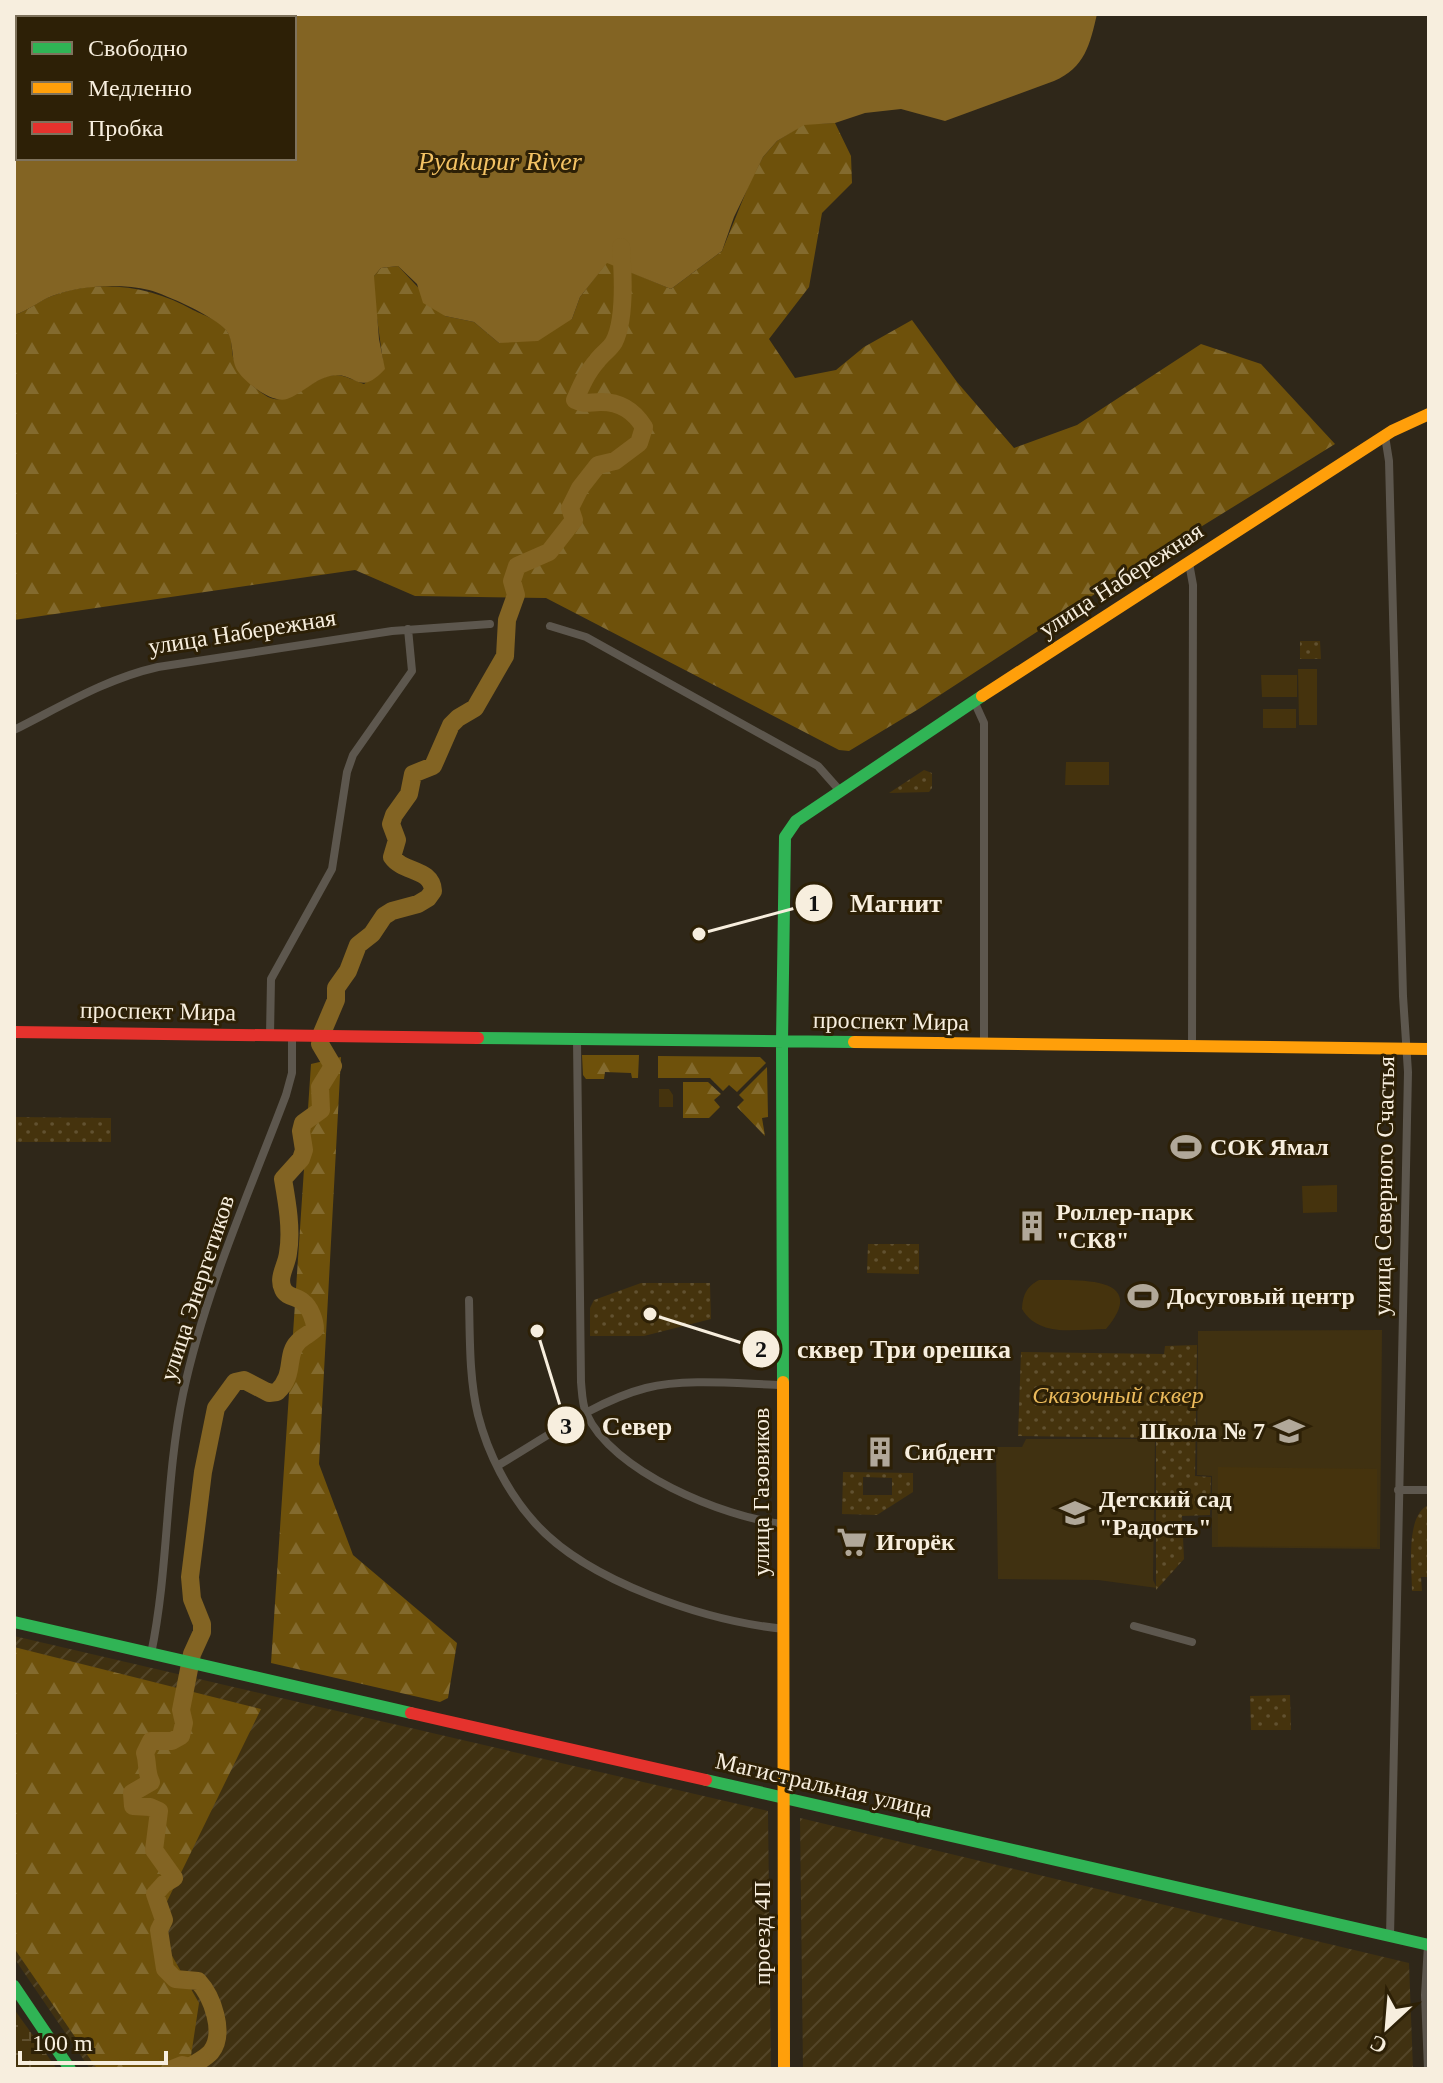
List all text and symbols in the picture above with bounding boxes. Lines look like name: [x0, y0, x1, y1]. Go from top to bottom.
legend: [16, 16, 296, 160]
text: Свободно: [88, 35, 188, 61]
text: Медленно: [88, 75, 192, 101]
text: Пробка: [88, 115, 164, 141]
water label: Pyakupur River: [417, 147, 583, 176]
street label: улица Набережная: [1034, 517, 1208, 643]
street label: улица Набережная: [146, 604, 338, 660]
callout: Магнит: [794, 878, 958, 928]
text: Магнит: [850, 889, 942, 918]
text: 1: [808, 890, 820, 916]
street label: проспект Мира: [80, 997, 237, 1025]
street label: проспект Мира: [813, 1007, 970, 1035]
street label: улица Северного Счастья: [1369, 1056, 1399, 1316]
sports icon: СОК Ямал: [1169, 1130, 1203, 1164]
place label: СОК Ямал: [1210, 1134, 1329, 1160]
street label: улица Энергетиков: [155, 1192, 239, 1384]
place label: Роллер-парк "СК8": [1056, 1199, 1194, 1253]
building icon: Роллер-парк "СК8": [1015, 1209, 1049, 1243]
sports icon: Досуговый центр: [1126, 1279, 1160, 1313]
place label: Досуговый центр: [1167, 1283, 1355, 1309]
callout: сквер Три орешка: [741, 1324, 1027, 1374]
text: сквер Три орешка: [797, 1335, 1011, 1364]
text: 2: [755, 1336, 767, 1362]
park label: Сказочный сквер: [1032, 1382, 1204, 1408]
callout: Север: [546, 1400, 688, 1450]
street label: улица Газовиков: [748, 1408, 774, 1576]
text: Север: [602, 1412, 672, 1441]
text: 3: [560, 1413, 572, 1439]
school or university icon: Школа № 7: [1272, 1414, 1306, 1448]
place label: Школа № 7: [1140, 1418, 1265, 1444]
building icon: Сибдент: [863, 1435, 897, 1469]
place label: Сибдент: [904, 1439, 995, 1465]
place label: Детский сад "Радость": [1099, 1486, 1232, 1540]
school or university icon: Детский сад "Радость": [1058, 1496, 1092, 1530]
supermarket icon: Игорёк: [835, 1525, 869, 1559]
place label: Игорёк: [876, 1529, 955, 1555]
street label: Магистральная улица: [713, 1747, 935, 1823]
street label: проезд 4П: [749, 1881, 775, 1985]
north arrow: [1347, 1987, 1427, 2067]
scale bar: [20, 2015, 166, 2065]
text: 100 m: [32, 2030, 93, 2056]
text: С: [1366, 2030, 1391, 2059]

